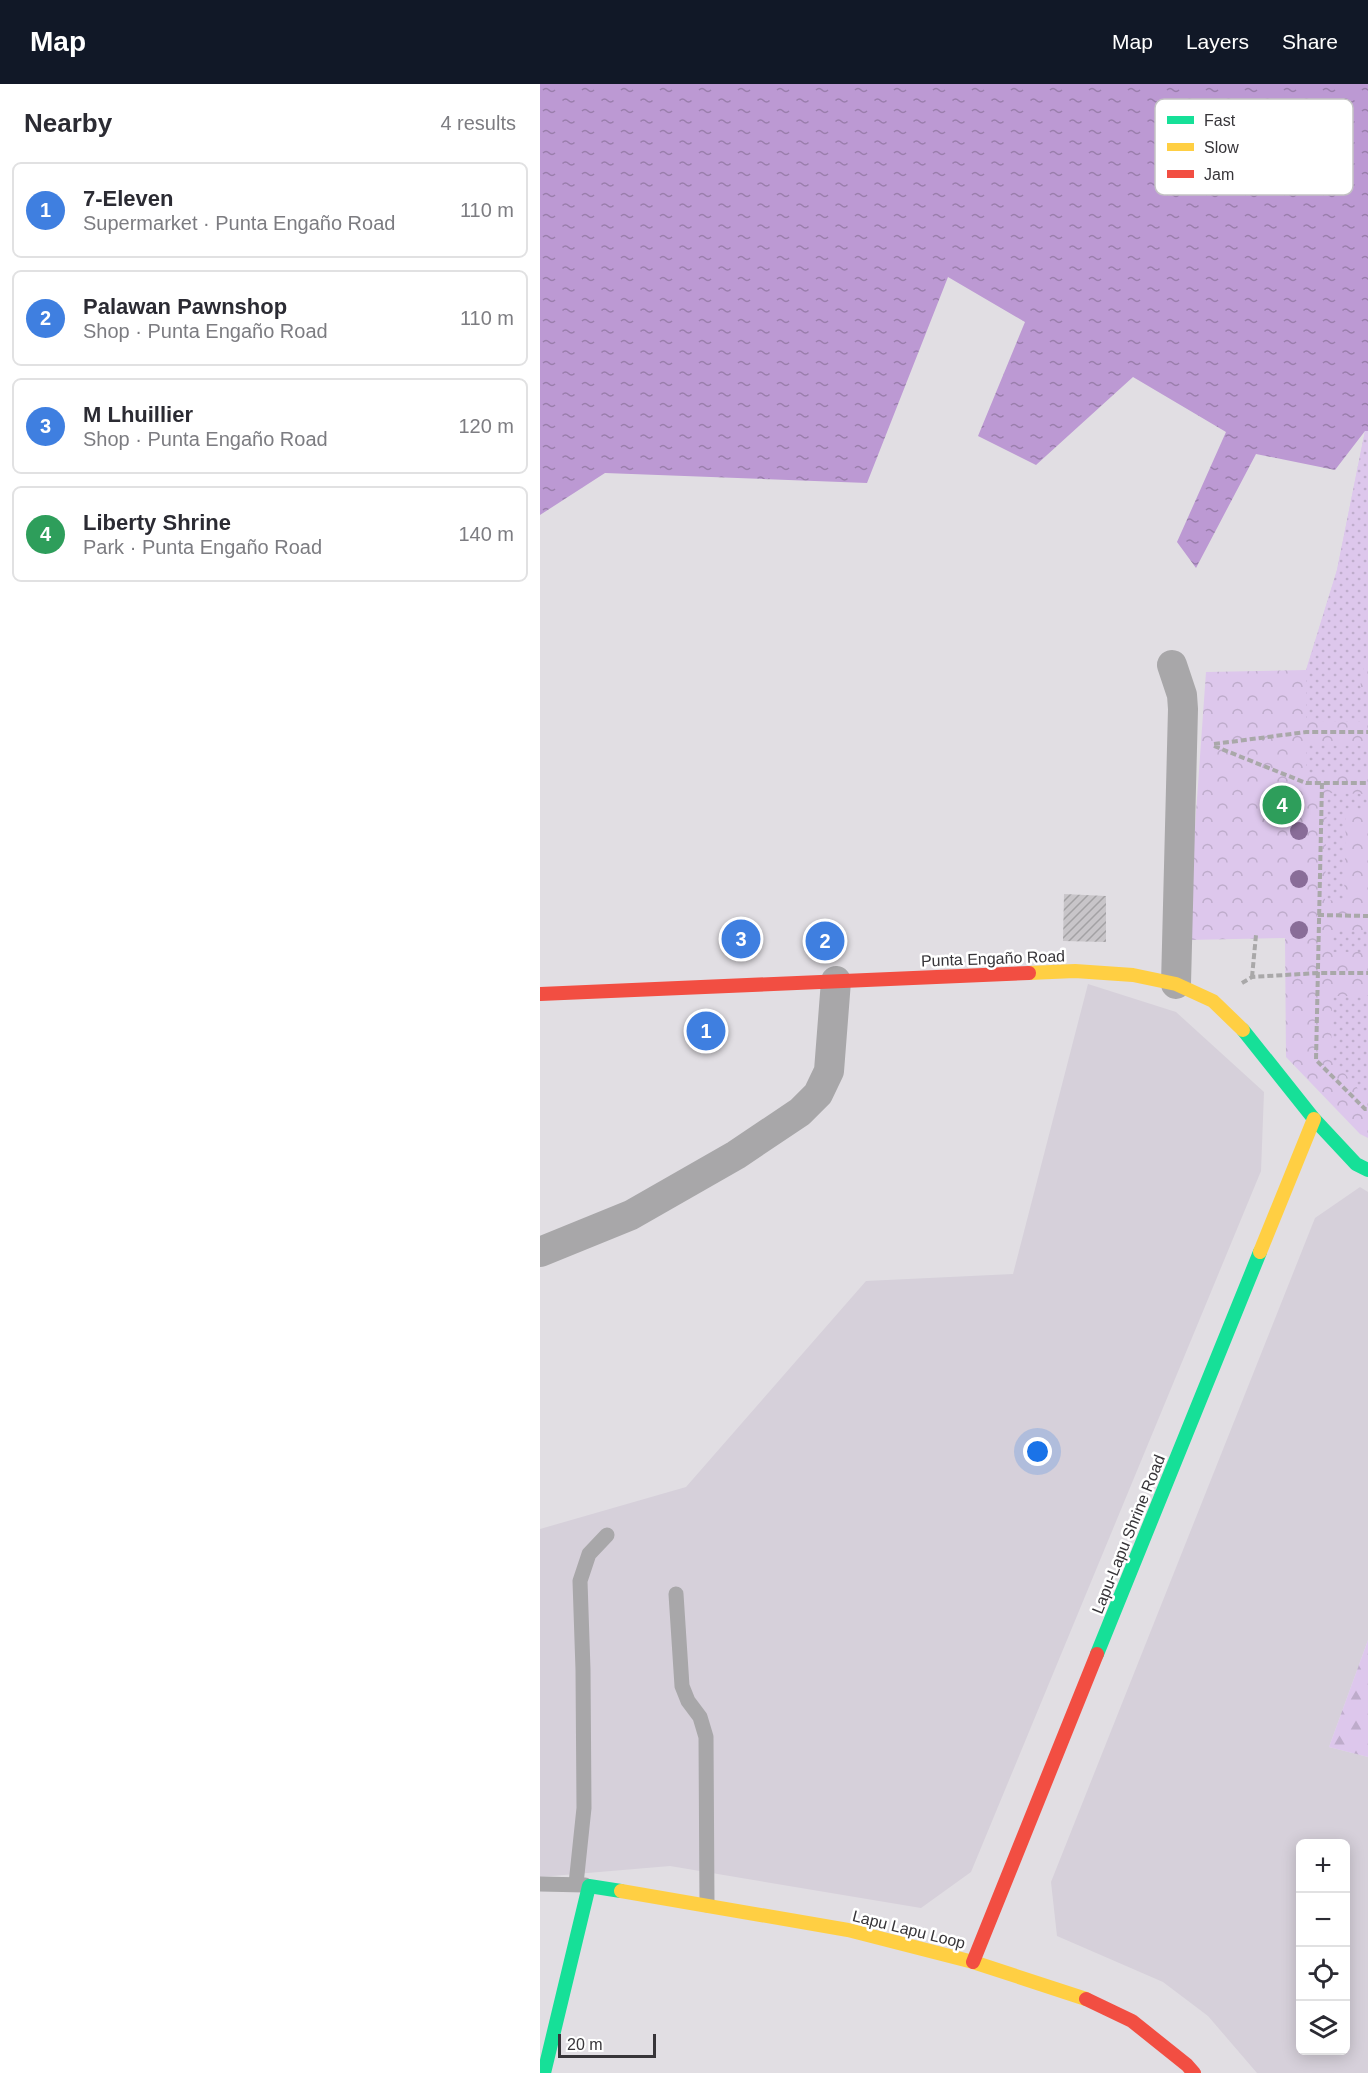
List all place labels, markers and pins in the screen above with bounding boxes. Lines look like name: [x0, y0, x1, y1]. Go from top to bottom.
pin: 4: [1262, 782, 1302, 828]
pin: 3: [722, 916, 760, 962]
pin: 2: [806, 918, 844, 964]
pin: 1: [686, 1008, 726, 1054]

